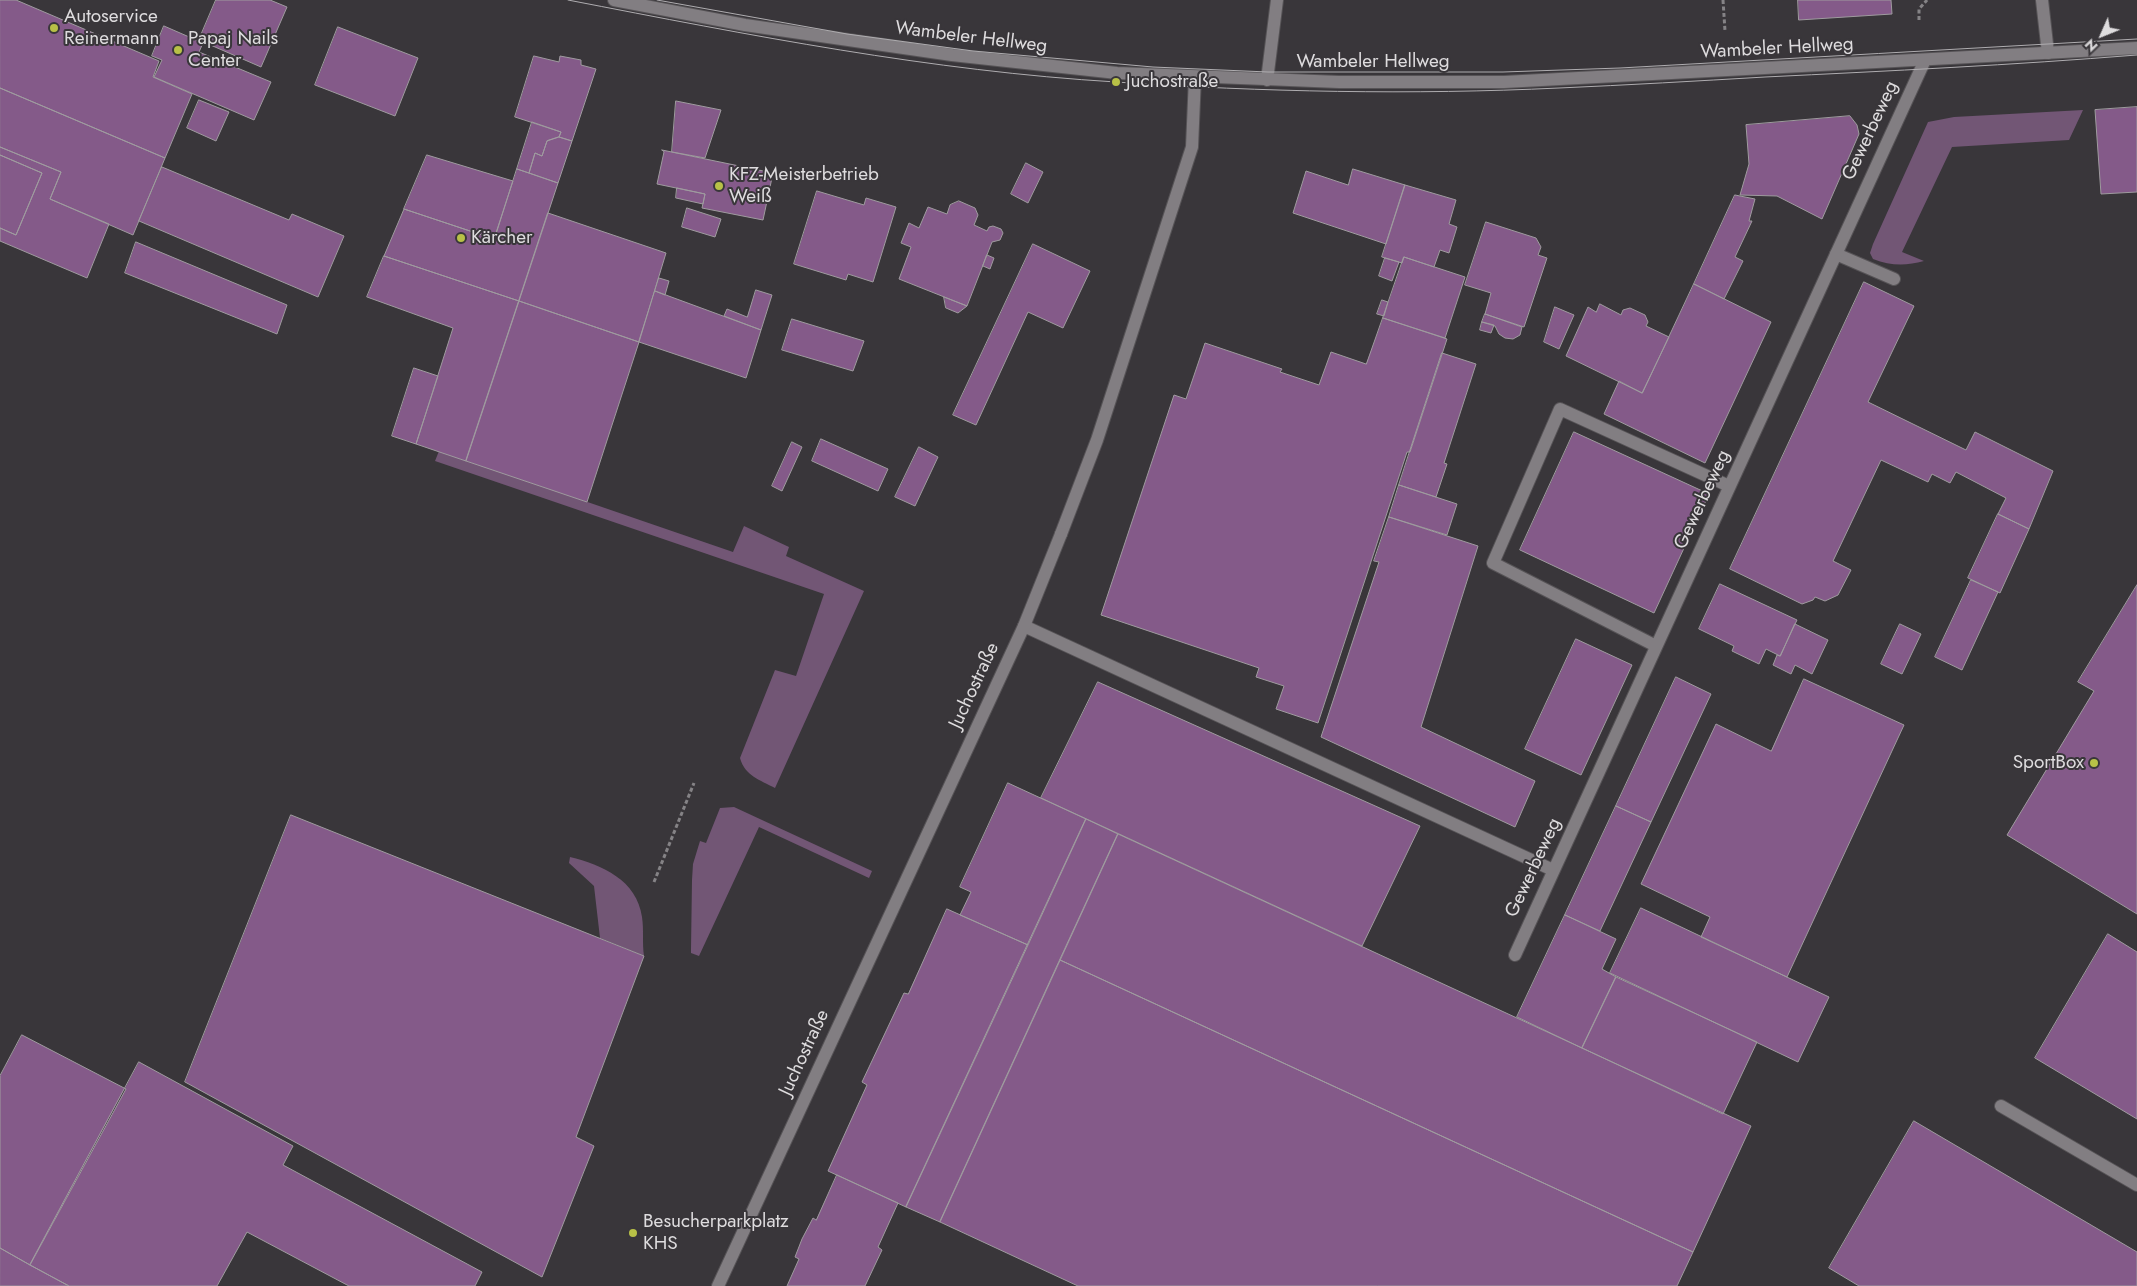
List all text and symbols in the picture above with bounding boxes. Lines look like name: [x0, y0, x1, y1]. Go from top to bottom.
place label: Autoservice Reinermann: [64, 6, 160, 50]
north arrow: [2077, 10, 2127, 60]
street label: Wambeler Hellweg: [894, 17, 1048, 59]
marker: Autoservice Reinermann: [48, 22, 60, 34]
place label: Papaj Nails Center: [188, 28, 278, 72]
street label: Wambeler Hellweg: [1700, 34, 1854, 64]
text: N: [2080, 34, 2102, 56]
marker: Papaj Nails Center: [172, 44, 184, 56]
street label: Wambeler Hellweg: [1296, 51, 1450, 73]
place label: Juchostraße: [1126, 71, 1218, 93]
marker: Juchostraße: [1110, 76, 1122, 88]
street label: Gewerbeweg: [1838, 78, 1904, 184]
place label: KFZ-Meisterbetrieb Weiß: [729, 164, 879, 208]
marker: KFZ-Meisterbetrieb Weiß: [713, 180, 725, 192]
place label: Kärcher: [471, 227, 533, 249]
marker: Kärcher: [455, 232, 467, 244]
street label: Gewerbeweg: [1670, 447, 1736, 553]
street label: Juchostraße: [945, 639, 1005, 733]
place label: SportBox: [2013, 752, 2084, 774]
marker: SportBox: [2088, 757, 2100, 769]
street label: Gewerbeweg: [1501, 815, 1567, 921]
street label: Juchostraße: [775, 1006, 835, 1100]
place label: Besucherparkplatz KHS: [643, 1211, 789, 1255]
marker: Besucherparkplatz KHS: [627, 1227, 639, 1239]

